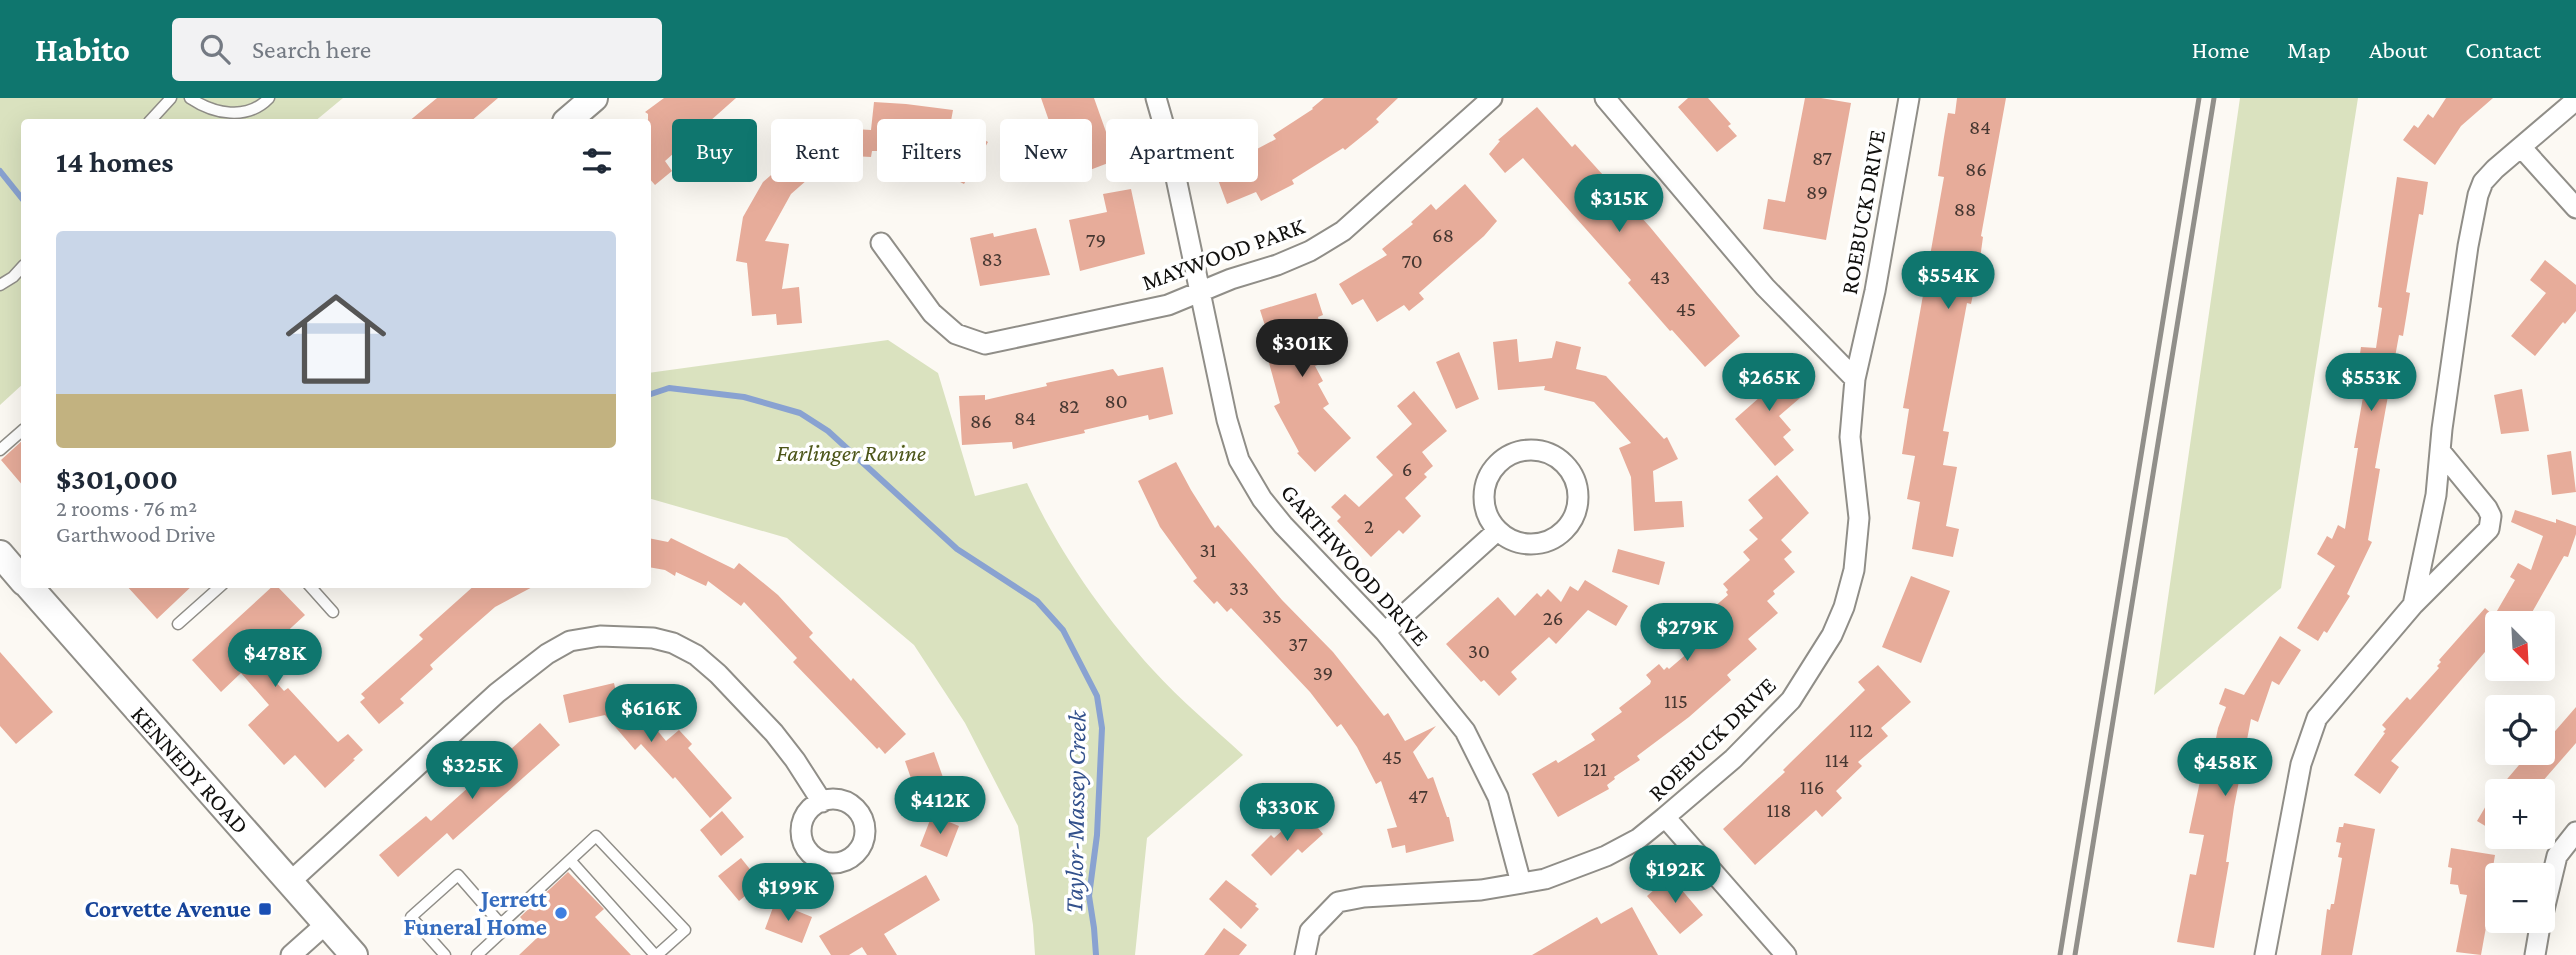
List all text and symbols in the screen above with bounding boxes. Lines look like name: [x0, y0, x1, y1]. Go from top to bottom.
search box: [172, 18, 662, 81]
icon: search: [196, 30, 234, 68]
text: Habito: [35, 31, 130, 68]
text: Search here: [252, 35, 371, 64]
text: Home: [2192, 36, 2249, 63]
text: Map: [2287, 36, 2331, 63]
text: About: [2369, 36, 2427, 63]
text: Contact: [2465, 36, 2541, 63]
house number: 84: [1969, 115, 1991, 139]
chip: Buy: [672, 119, 757, 182]
chip: Rent: [771, 119, 863, 182]
chip: Filters: [877, 119, 986, 182]
chip: New: [1000, 119, 1092, 182]
chip: Apartment: [1106, 119, 1258, 182]
street label: ROEBUCK DRIVE: [1835, 128, 1890, 296]
icon: filters: [578, 142, 616, 180]
text: 14 homes: [56, 145, 174, 178]
house number: 87: [1812, 146, 1832, 170]
house number: 86: [1965, 157, 1987, 181]
pin: $315K: [1570, 174, 1668, 234]
house number: 89: [1806, 180, 1828, 204]
text: $315K: [1590, 184, 1648, 210]
house number: 88: [1954, 197, 1976, 221]
street label: MAYWOOD PARK: [1138, 212, 1308, 295]
house number: 68: [1432, 223, 1454, 247]
house number: 79: [1086, 228, 1106, 252]
house number: 83: [982, 247, 1002, 271]
house number: 70: [1401, 249, 1423, 273]
pin: $554K: [1899, 252, 1997, 311]
text: $554K: [1918, 261, 1978, 287]
house number: 43: [1650, 265, 1670, 289]
icon: home: [273, 276, 399, 402]
house number: 45: [1676, 297, 1696, 321]
pin: $301K: [1253, 320, 1351, 379]
text: $301K: [1272, 329, 1332, 355]
pin: $265K: [1720, 354, 1818, 413]
pin: $553K: [2322, 354, 2420, 413]
text: $265K: [1738, 363, 1800, 389]
text: $553K: [2341, 363, 2401, 389]
house number: 80: [1104, 389, 1128, 413]
house number: 82: [1058, 394, 1080, 418]
house number: 84: [1014, 406, 1036, 430]
house number: 86: [970, 409, 992, 433]
park label: Farlinger Ravine: [776, 439, 926, 466]
house number: 6: [1402, 457, 1412, 481]
text: $301,000: [56, 462, 178, 495]
street label: GARTHWOOD DRIVE: [1276, 478, 1435, 651]
text: 2 rooms · 76 m²: [56, 495, 197, 521]
house number: 2: [1364, 514, 1374, 538]
text: Garthwood Drive: [56, 521, 215, 547]
house number: 31: [1200, 538, 1216, 562]
house number: 33: [1229, 576, 1249, 600]
pin: $279K: [1638, 603, 1736, 663]
house number: 35: [1262, 604, 1282, 628]
house number: 26: [1543, 606, 1563, 630]
north arrow: [2485, 611, 2555, 681]
map controls: [2485, 611, 2555, 933]
text: $279K: [1656, 613, 1718, 639]
pin: $478K: [226, 630, 324, 689]
house number: 37: [1288, 632, 1308, 656]
text: $478K: [244, 639, 306, 665]
house number: 30: [1468, 639, 1490, 663]
house number: 39: [1313, 661, 1333, 685]
street label: ROEBUCK DRIVE: [1642, 671, 1781, 806]
pin: $616K: [602, 684, 700, 744]
house number: 115: [1664, 689, 1688, 713]
text: $616K: [621, 694, 681, 720]
button: locate: [2485, 695, 2555, 765]
street label: KENNEDY ROAD: [126, 700, 255, 839]
water label: Taylor-Massey Creek: [1059, 709, 1092, 914]
house number: 112: [1849, 718, 1873, 742]
pin: $458K: [2176, 738, 2274, 798]
pin: $325K: [423, 742, 521, 801]
house number: 45: [1382, 745, 1402, 769]
house number: 114: [1825, 748, 1849, 772]
text: $458K: [2193, 748, 2257, 774]
text: $325K: [442, 751, 502, 777]
house number: 121: [1583, 757, 1607, 781]
house number: 116: [1800, 775, 1824, 799]
pin: $412K: [891, 776, 989, 836]
button: +: [2485, 779, 2555, 849]
pin: $330K: [1238, 784, 1336, 843]
house number: 47: [1408, 784, 1428, 808]
text: $412K: [911, 786, 969, 812]
text: $330K: [1256, 793, 1318, 819]
house number: 118: [1766, 798, 1792, 822]
pin: $192K: [1626, 846, 1724, 905]
text: $192K: [1646, 855, 1704, 881]
button: −: [2485, 863, 2555, 933]
pin: $199K: [739, 864, 837, 923]
text: $199K: [758, 873, 818, 899]
place label: Jerrett Funeral Home: [403, 885, 547, 940]
place label: Corvette Avenue: [84, 895, 251, 922]
marker: Corvette Avenue: [257, 901, 273, 917]
marker: Jerrett Funeral Home: [553, 905, 569, 921]

